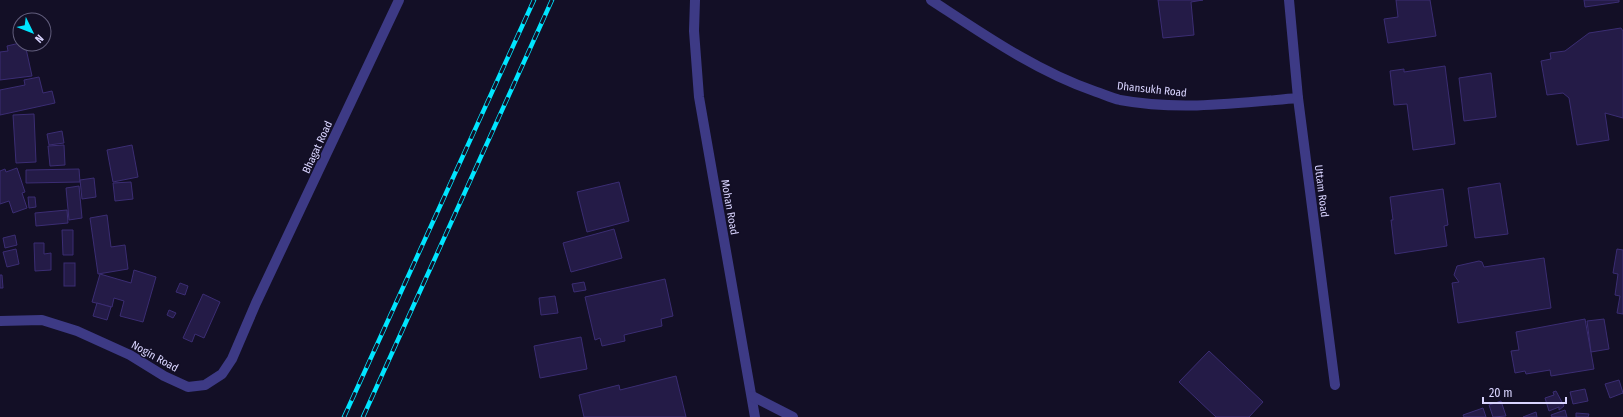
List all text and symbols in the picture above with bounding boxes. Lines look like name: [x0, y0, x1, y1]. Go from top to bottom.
north arrow: [12, 12, 52, 52]
text: N: [32, 32, 46, 45]
street label: Dhansukh Road: [1116, 79, 1188, 100]
street label: Bhagat Road: [300, 119, 335, 176]
street label: Uttam Road: [1312, 164, 1331, 218]
street label: Mohan Road: [718, 178, 741, 236]
street label: Nogin Road: [129, 338, 180, 375]
scale bar: [1483, 379, 1566, 405]
text: 20 m: [1489, 386, 1513, 400]

